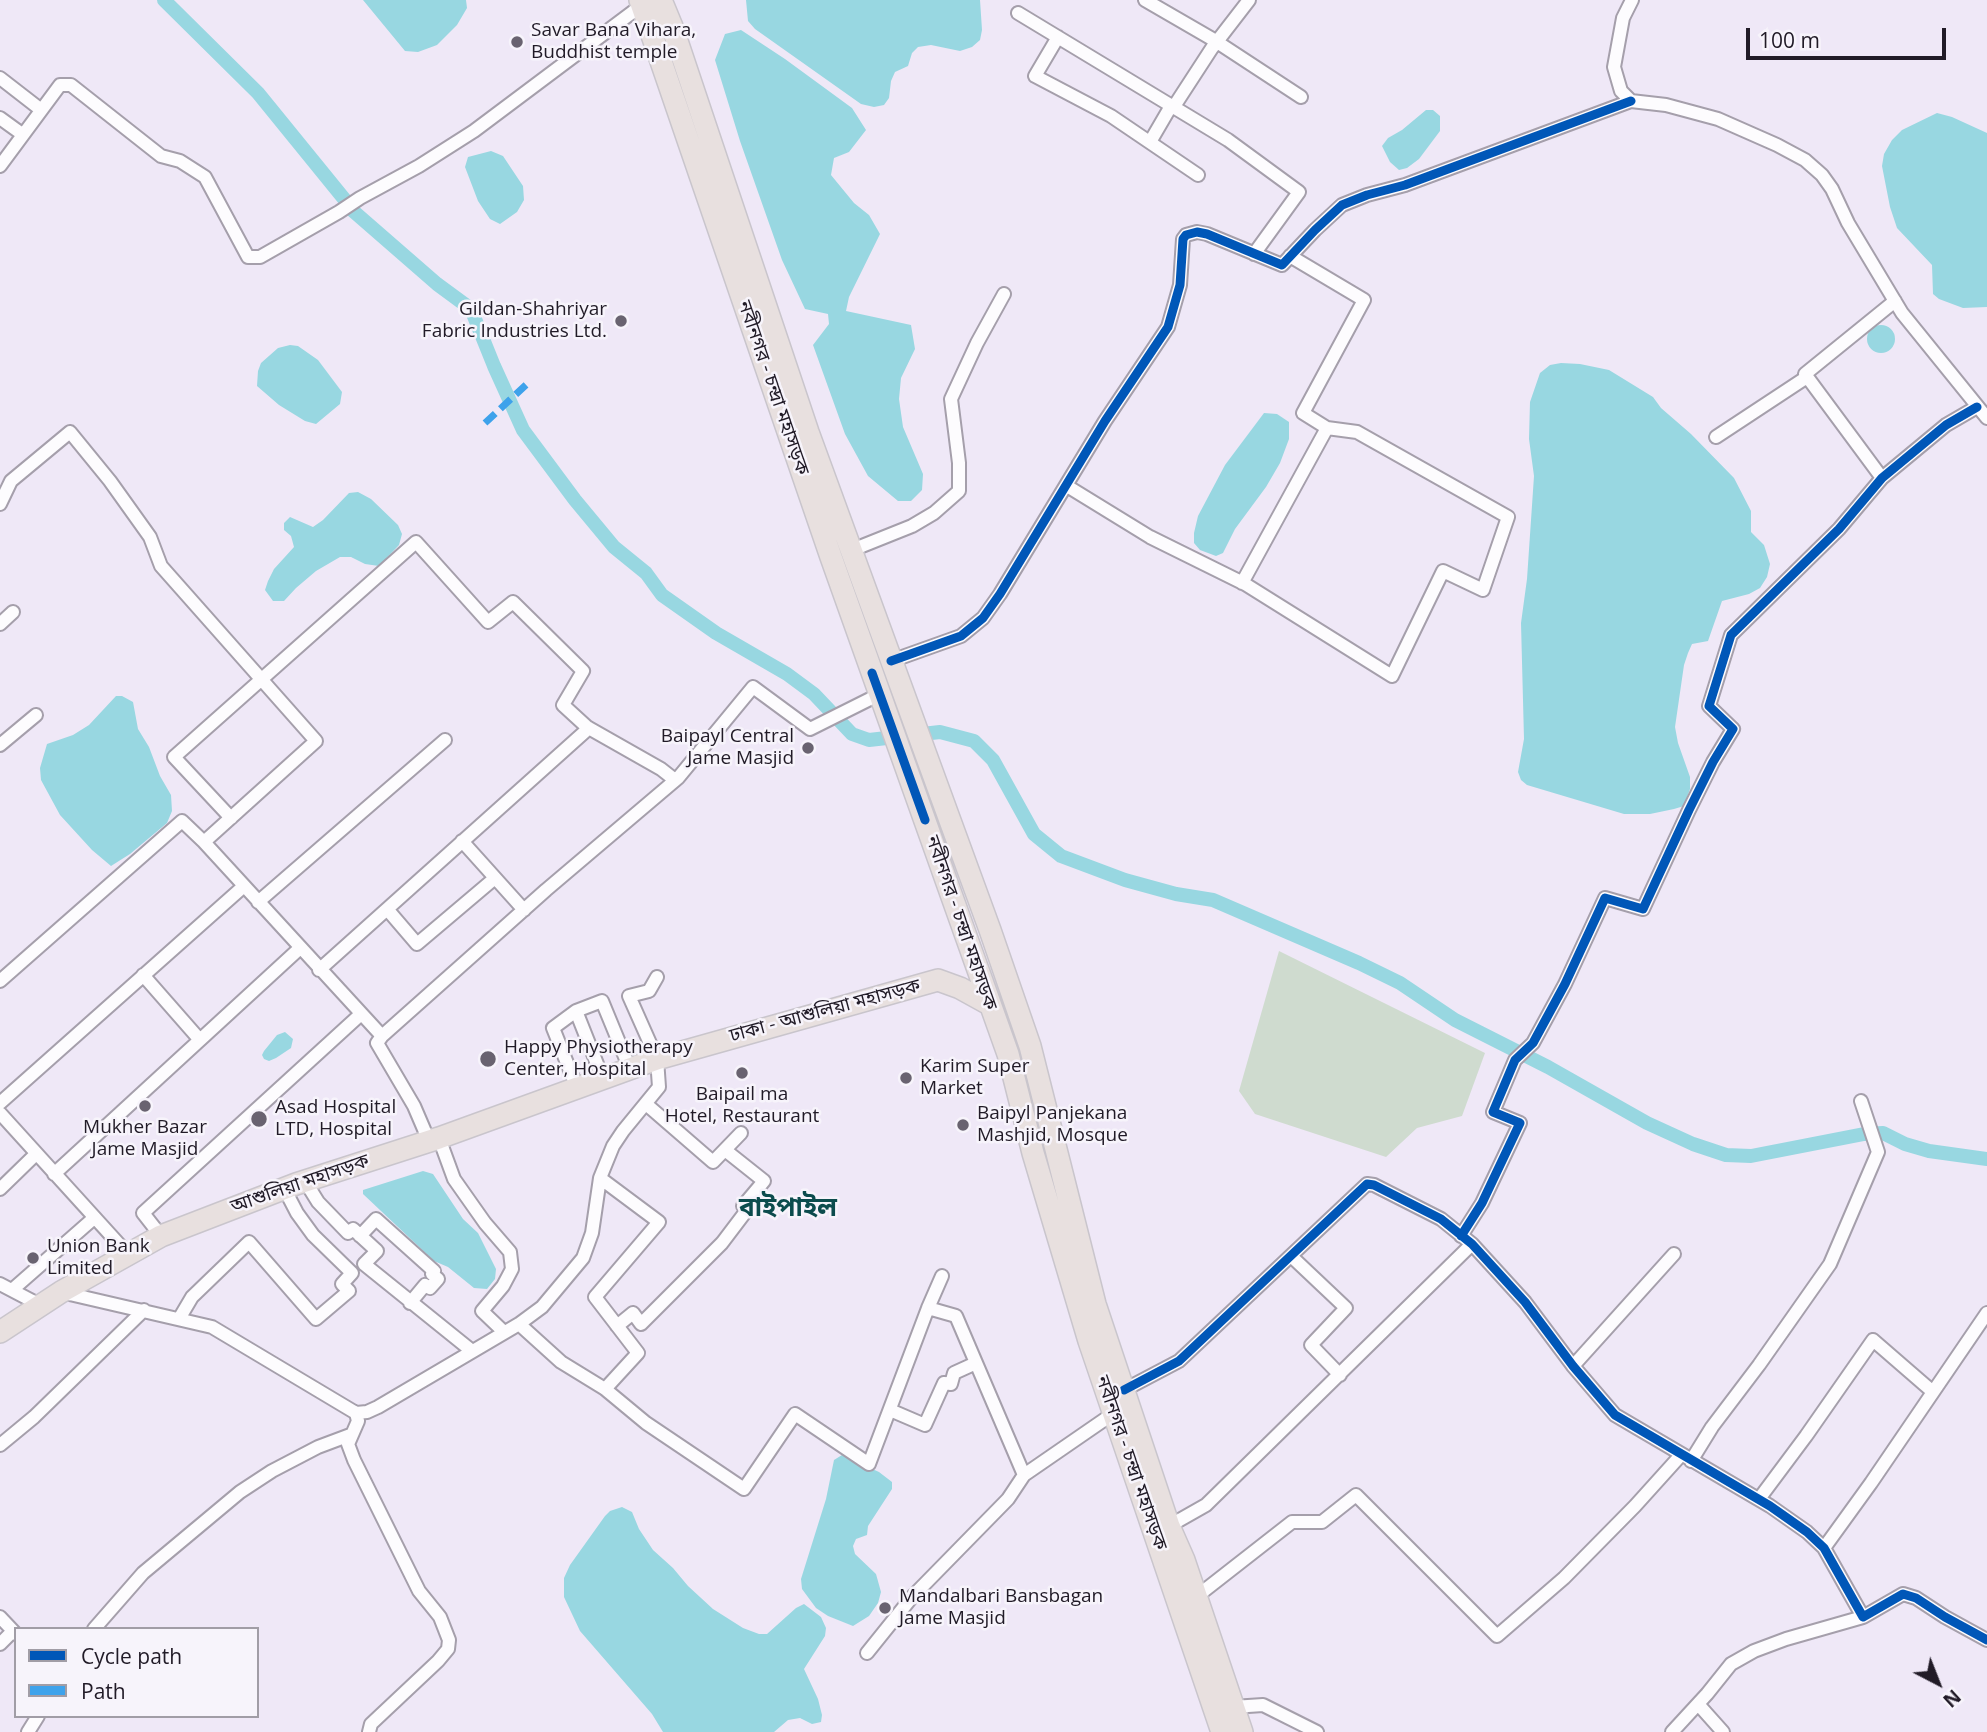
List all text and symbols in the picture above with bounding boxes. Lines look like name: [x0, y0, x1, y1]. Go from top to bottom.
scale bar: [1749, 14, 1948, 58]
place label: Savar Bana Vihara, Buddhist temple: [531, 20, 696, 64]
text: 100 m: [1759, 26, 1820, 54]
marker: Savar Bana Vihara, Buddhist temple: [509, 34, 525, 50]
street label: নবীনগর - চন্দ্রা মহাসড়ক: [732, 298, 814, 478]
place label: Gildan-Shahriyar Fabric Industries Ltd.: [422, 299, 607, 343]
marker: Gildan-Shahriyar Fabric Industries Ltd.: [613, 313, 629, 329]
place label: Baipayl Central Jame Masjid: [661, 726, 794, 770]
marker: Baipayl Central Jame Masjid: [800, 740, 816, 756]
street label: নবীনগর - চন্দ্রা মহাসড়ক: [920, 833, 1002, 1013]
street label: ঢাকা - আশুলিয়া মহাসড়ক: [727, 975, 923, 1047]
place label: Happy Physiotherapy Center, Hospital: [504, 1037, 693, 1081]
marker: Happy Physiotherapy Center, Hospital: [478, 1049, 498, 1069]
place label: Karim Super Market: [920, 1056, 1029, 1100]
marker: Baipail ma Hotel, Restaurant: [734, 1065, 750, 1081]
marker: Karim Super Market: [898, 1070, 914, 1086]
place label: Baipail ma Hotel, Restaurant: [665, 1084, 819, 1128]
place label: Asad Hospital LTD, Hospital: [275, 1097, 396, 1141]
marker: Mukher Bazar Jame Masjid: [137, 1098, 153, 1114]
place label: Baipyl Panjekana Mashjid, Mosque: [977, 1103, 1128, 1147]
marker: Asad Hospital LTD, Hospital: [249, 1109, 269, 1129]
place label: Mukher Bazar Jame Masjid: [83, 1117, 207, 1161]
marker: Baipyl Panjekana Mashjid, Mosque: [955, 1117, 971, 1133]
street label: আশুলিয়া মহাসড়ক: [228, 1150, 372, 1218]
district label: বাইপাইল: [739, 1193, 837, 1225]
place label: Union Bank Limited: [47, 1236, 150, 1280]
marker: Union Bank Limited: [25, 1250, 41, 1266]
street label: নবীনগর - চন্দ্রা মহাসড়ক: [1090, 1373, 1172, 1553]
place label: Mandalbari Bansbagan Jame Masjid: [899, 1586, 1103, 1630]
marker: Mandalbari Bansbagan Jame Masjid: [877, 1600, 893, 1616]
legend: [14, 1627, 259, 1718]
text: Cycle path: [81, 1642, 182, 1670]
north arrow: [1903, 1648, 1973, 1718]
text: Path: [81, 1677, 126, 1705]
text: N: [1938, 1684, 1966, 1713]

